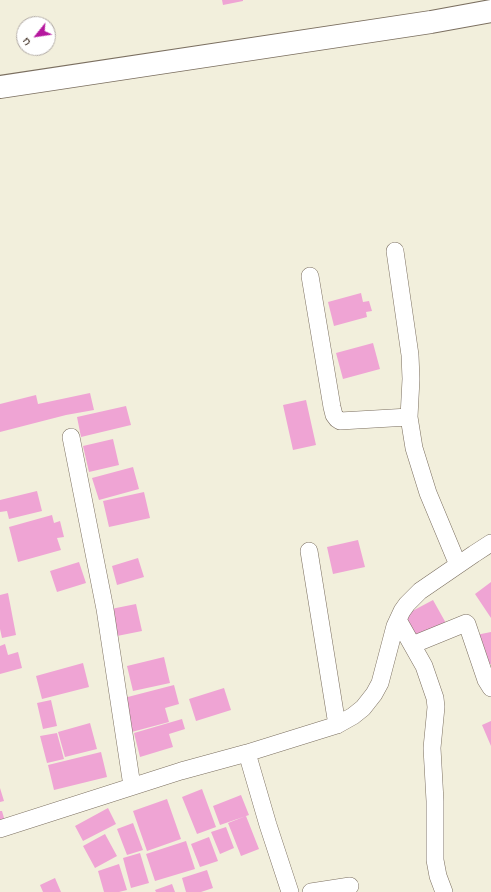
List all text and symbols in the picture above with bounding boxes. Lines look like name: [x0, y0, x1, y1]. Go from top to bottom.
north arrow: [16, 16, 56, 56]
text: U: [18, 34, 35, 49]

